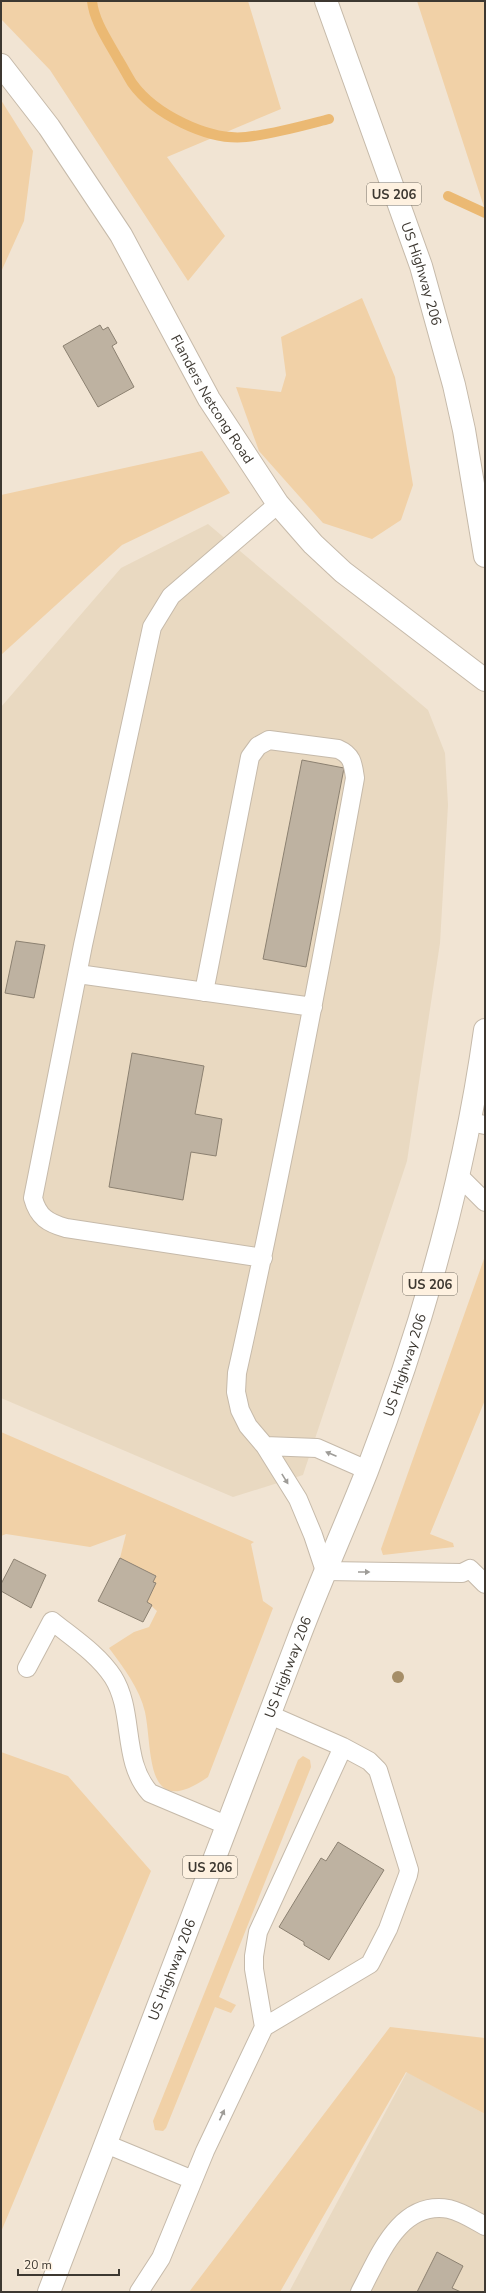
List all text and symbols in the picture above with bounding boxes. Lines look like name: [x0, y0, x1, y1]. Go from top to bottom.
road number: US 206: [367, 183, 421, 205]
street label: US Highway 206: [396, 219, 446, 328]
street label: Flanders Netcong Road: [166, 331, 258, 467]
road number: US 206: [403, 1273, 457, 1295]
street label: US Highway 206: [379, 1311, 431, 1419]
one-way arrow: [325, 1451, 337, 1457]
one-way arrow: [282, 1473, 289, 1485]
one-way arrow: [358, 1569, 371, 1575]
street label: US Highway 206: [260, 1614, 316, 1721]
road number: US 206: [183, 1856, 237, 1878]
street label: US Highway 206: [144, 1916, 200, 2023]
one-way arrow: [219, 2110, 225, 2121]
scale bar: [18, 2251, 119, 2277]
text: 20 m: [24, 2257, 52, 2273]

